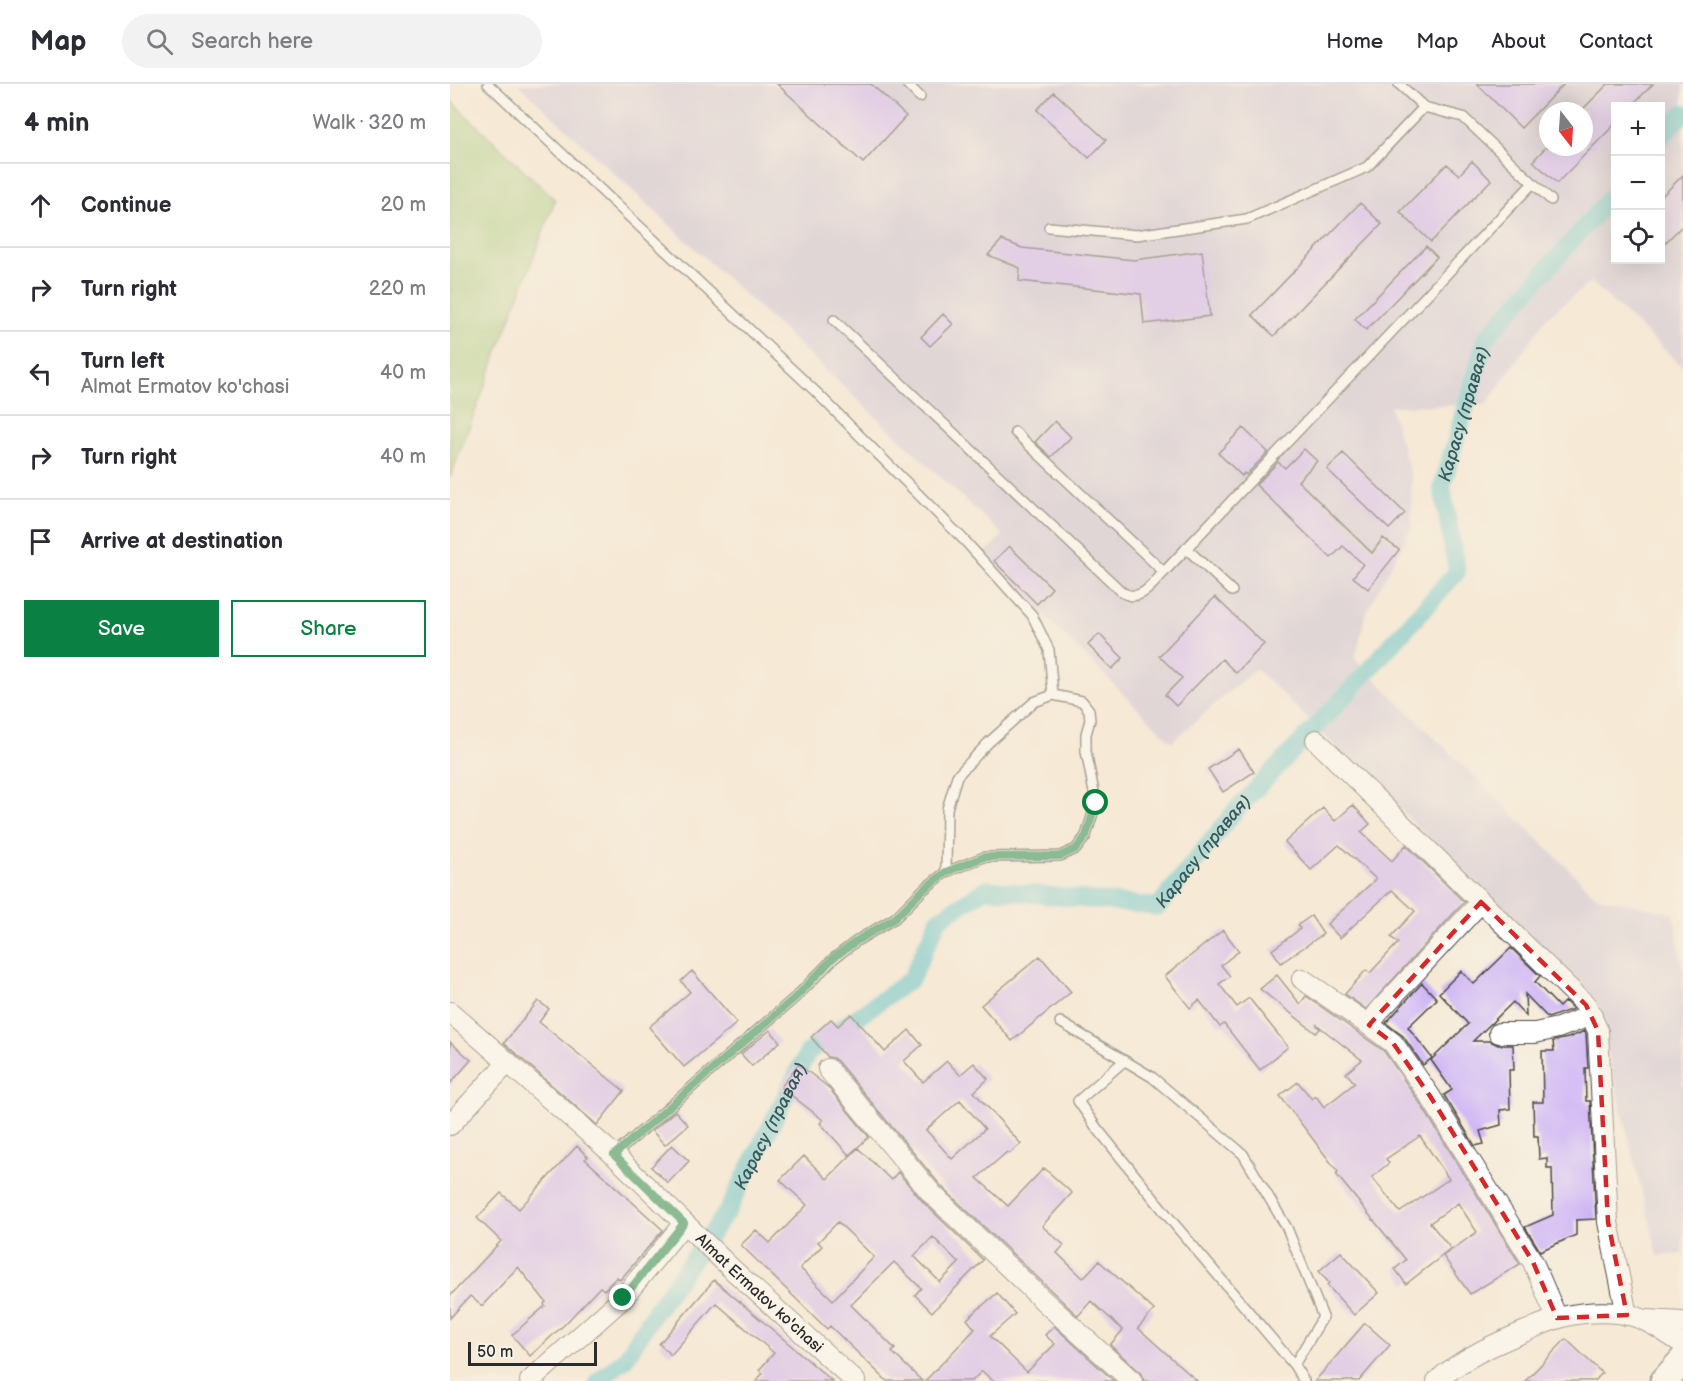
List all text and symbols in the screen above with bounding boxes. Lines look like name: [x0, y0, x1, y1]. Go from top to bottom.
search box: [122, 14, 542, 68]
text: Map: [30, 25, 86, 58]
icon: search: [143, 25, 176, 58]
text: Search here: [191, 28, 313, 55]
text: Home: [1326, 29, 1383, 54]
text: Map: [1416, 29, 1458, 54]
text: About: [1491, 29, 1546, 54]
text: Contact: [1579, 29, 1653, 54]
north arrow: [1539, 102, 1593, 156]
map controls: [1611, 102, 1665, 264]
button: +: [1611, 102, 1665, 156]
text: 4 min: [24, 108, 89, 139]
text: Walk · 320 m: [312, 111, 426, 135]
button: −: [1611, 156, 1665, 210]
icon: ahead: [24, 189, 57, 222]
text: Continue: [81, 192, 171, 219]
text: 20 m: [381, 193, 426, 217]
button: locate: [1611, 210, 1665, 264]
icon: right: [24, 273, 57, 306]
text: Turn right: [81, 276, 177, 303]
text: 220 m: [369, 277, 426, 301]
water label: Карасу (правая): [1434, 344, 1493, 484]
text: Turn left: [81, 348, 165, 375]
icon: left: [24, 357, 57, 390]
text: 40 m: [380, 361, 426, 385]
text: Almat Ermatov ko'chasi: [81, 375, 289, 399]
icon: right: [24, 441, 57, 474]
text: Turn right: [81, 444, 177, 471]
text: 40 m: [380, 445, 426, 469]
icon: arrive: [24, 525, 57, 558]
text: Arrive at destination: [81, 528, 283, 555]
button: Save: [24, 600, 219, 657]
button: Share: [231, 600, 426, 657]
route start: [1082, 789, 1108, 815]
water label: Карасу (правая): [1151, 790, 1256, 912]
water label: Карасу (правая): [730, 1059, 811, 1193]
street label: Almat Ermatov ko'chasi: [692, 1229, 827, 1357]
route end: [609, 1284, 635, 1310]
scale bar: [468, 1339, 597, 1366]
text: 50 m: [477, 1343, 513, 1362]

